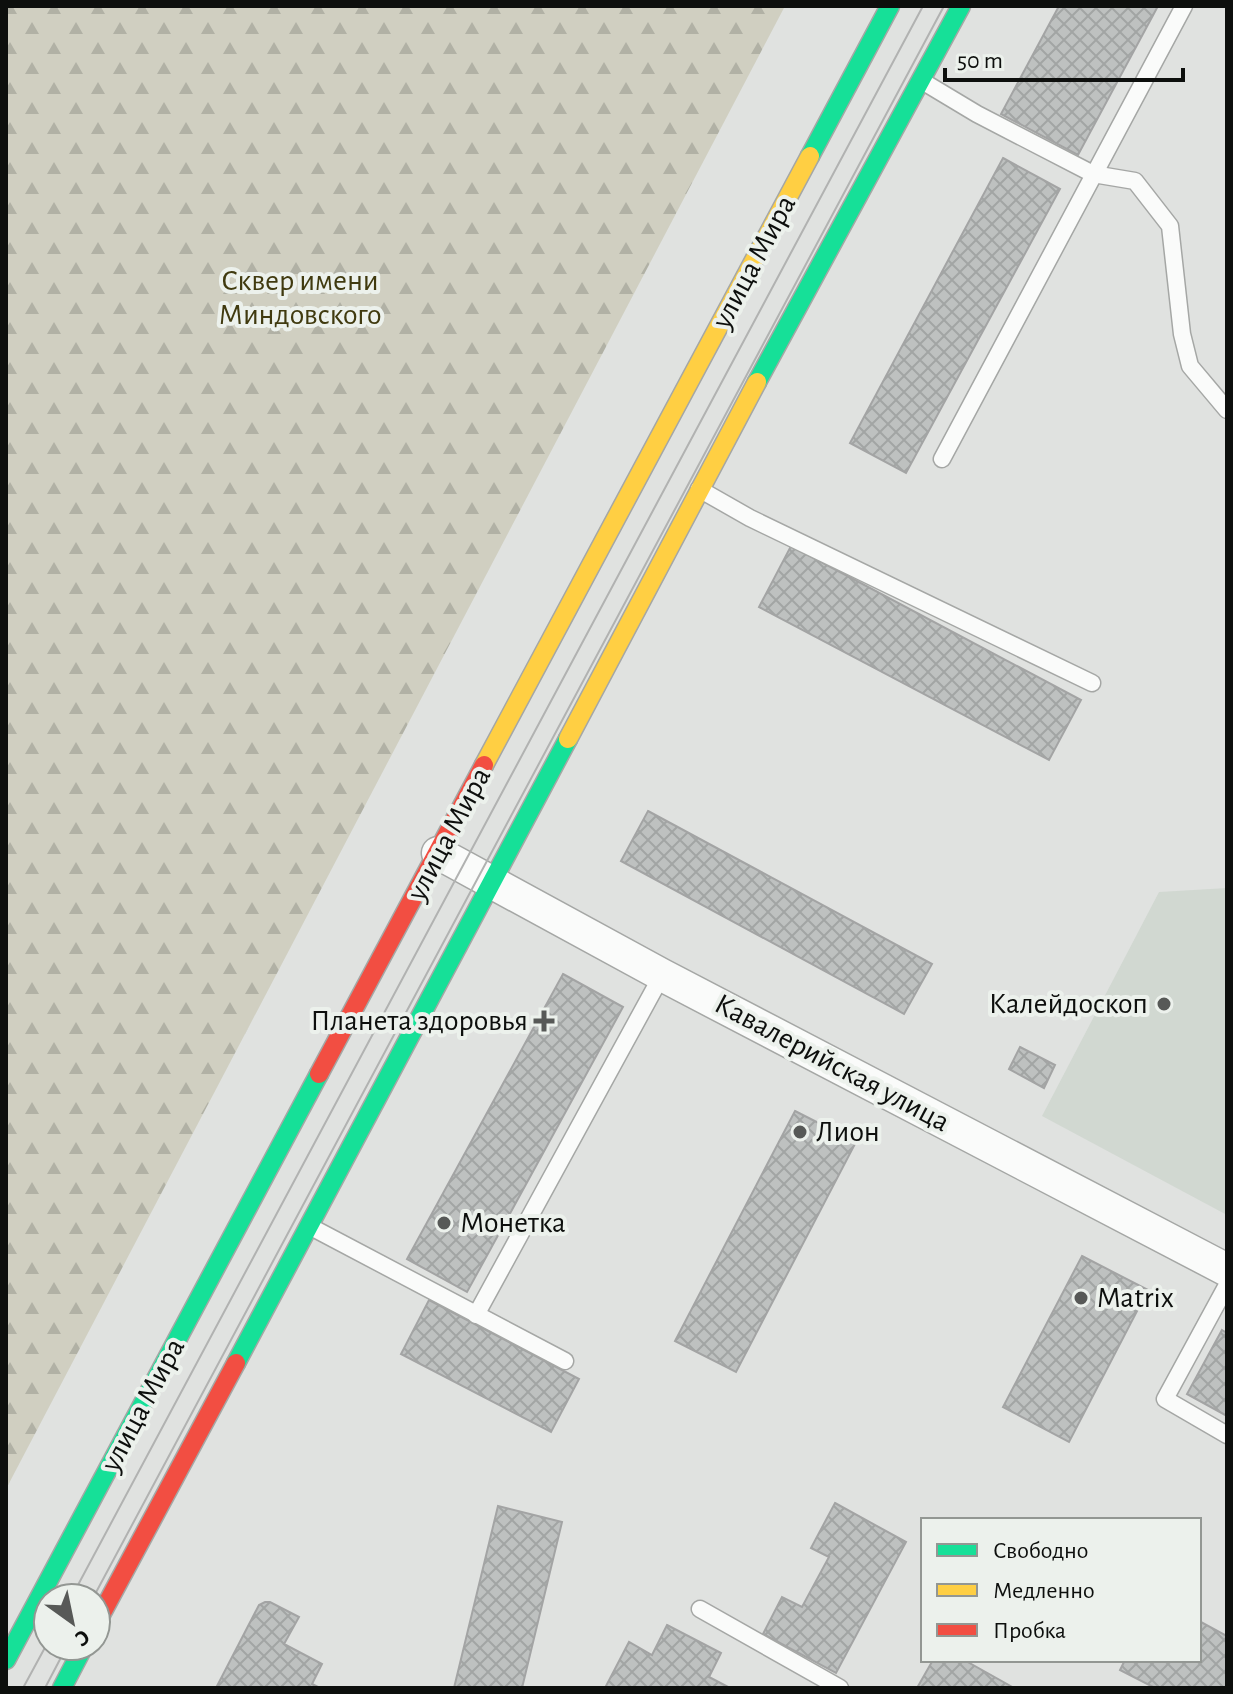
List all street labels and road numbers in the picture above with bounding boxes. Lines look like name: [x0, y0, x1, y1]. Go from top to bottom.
street label: улица Мира: [706, 191, 801, 334]
street label: улица Мира: [401, 763, 496, 906]
street label: Кавалерийская улица: [710, 988, 954, 1138]
street label: улица Мира: [95, 1334, 190, 1477]

